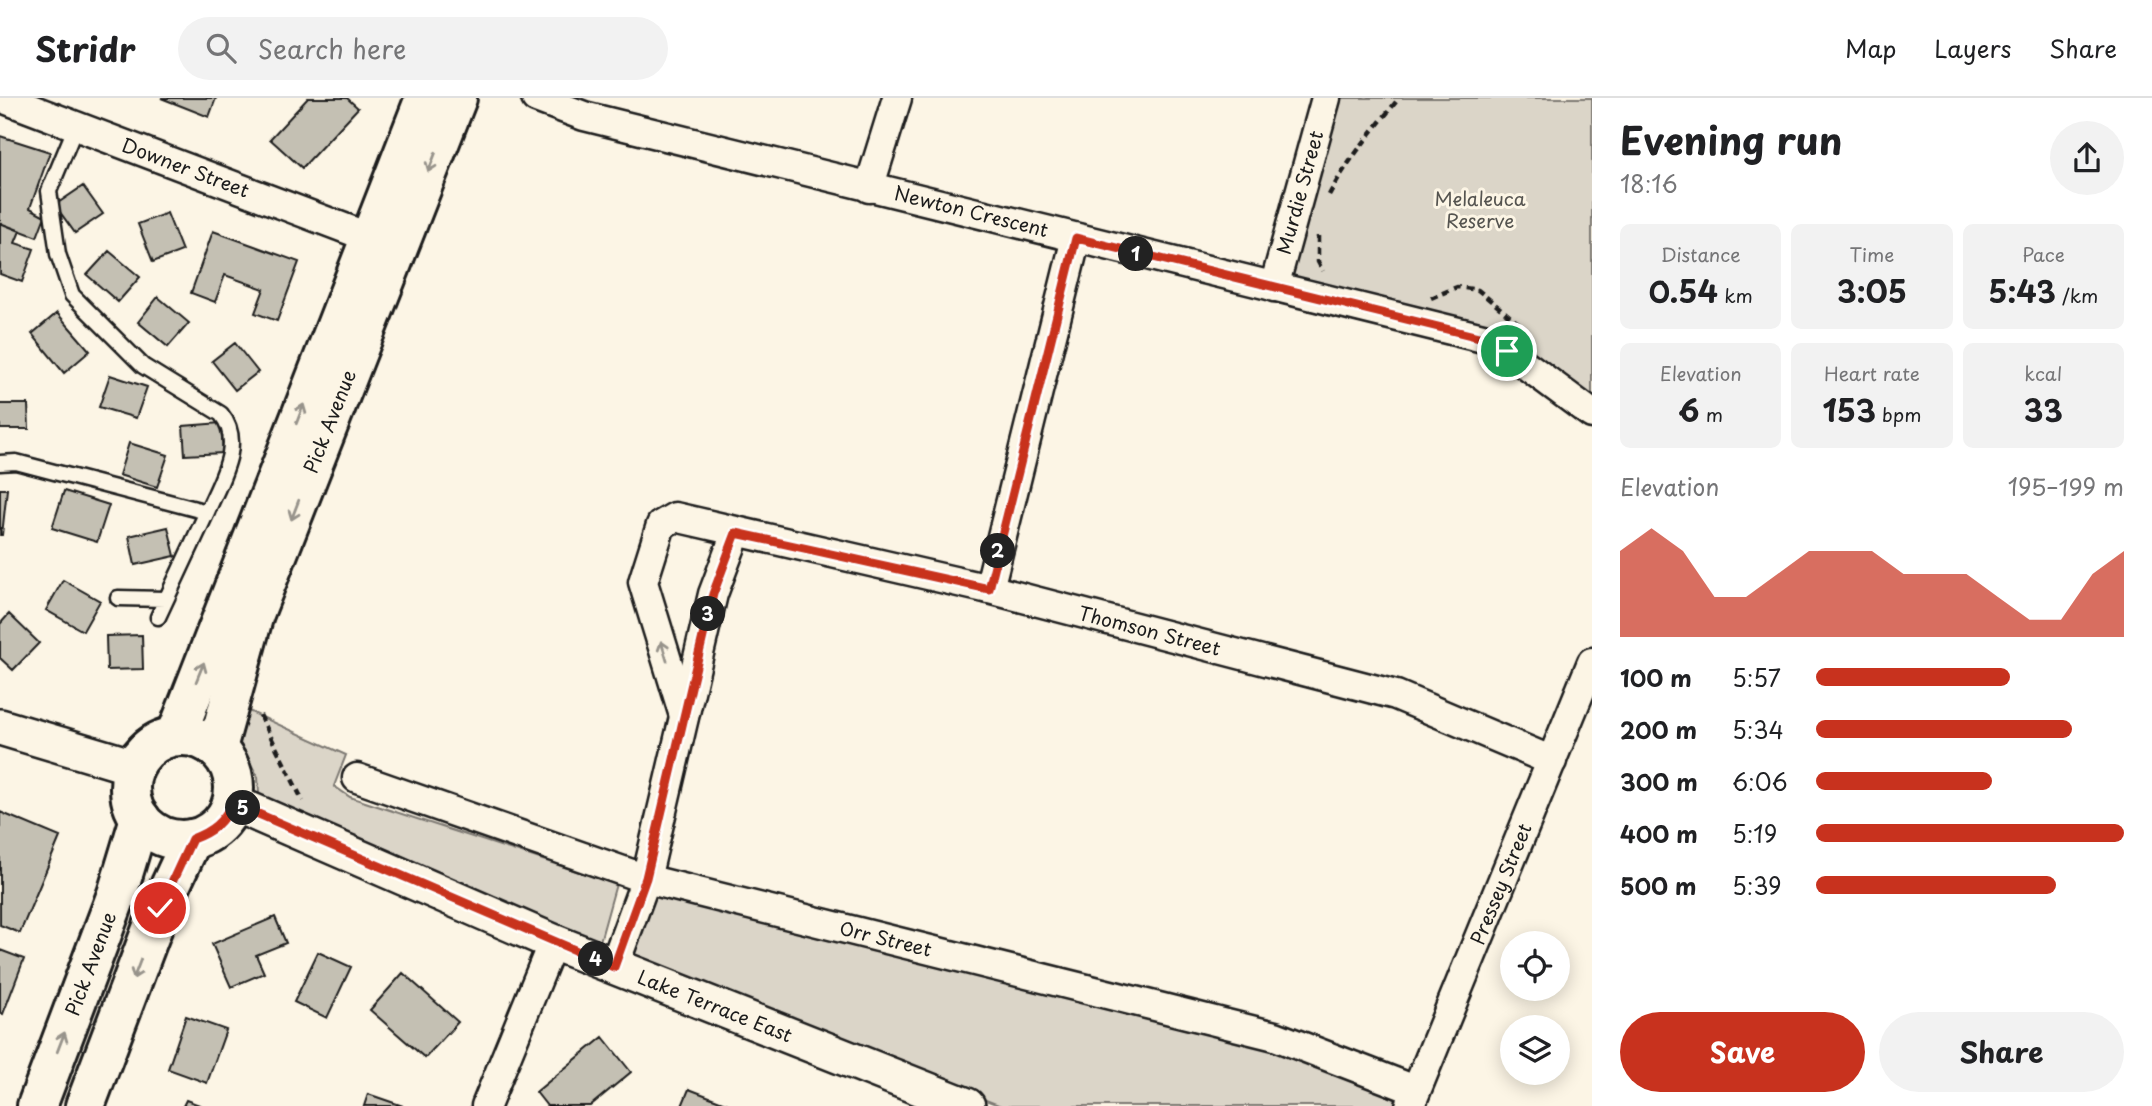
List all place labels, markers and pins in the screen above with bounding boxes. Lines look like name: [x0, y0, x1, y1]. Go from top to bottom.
pin: 1: [1118, 236, 1154, 272]
pin: [1477, 321, 1537, 381]
pin: 2: [981, 533, 1016, 568]
pin: 3: [690, 596, 726, 632]
pin: 5: [226, 790, 260, 826]
pin: [130, 878, 190, 938]
pin: 4: [578, 942, 614, 976]

